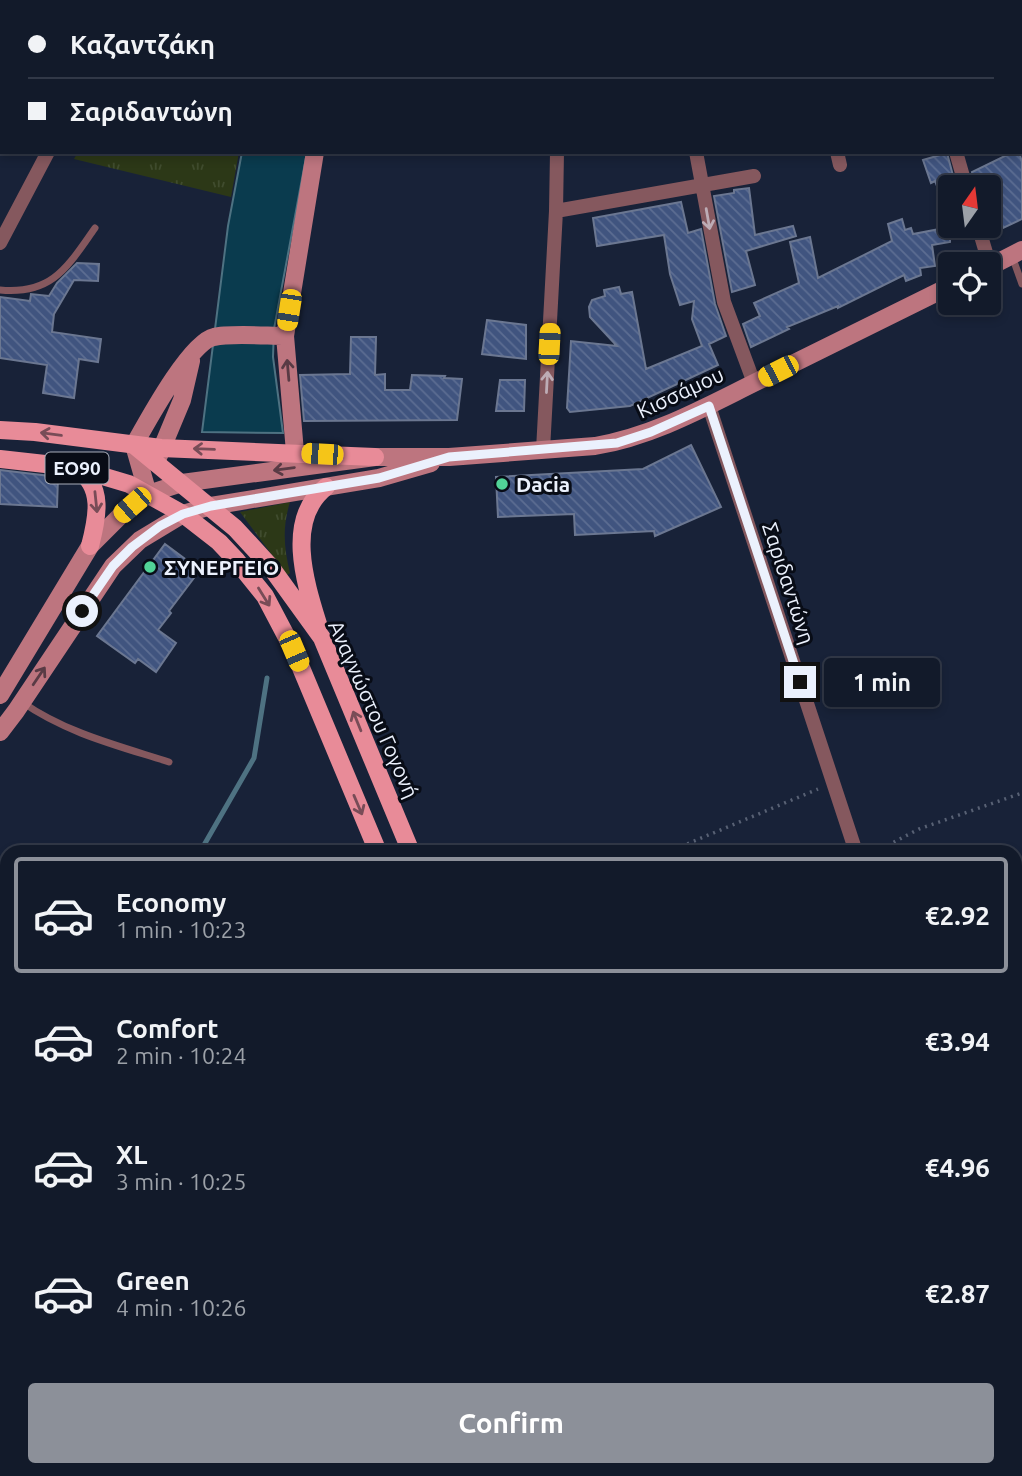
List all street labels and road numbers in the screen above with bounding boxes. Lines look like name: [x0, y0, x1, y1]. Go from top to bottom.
street label: Κισσάμου: [633, 361, 727, 423]
road number: ΕΟ90: [46, 453, 108, 484]
street label: Σαριδαντώνη: [758, 519, 820, 647]
street label: Αναγνώστου Γογονή: [324, 617, 424, 801]

